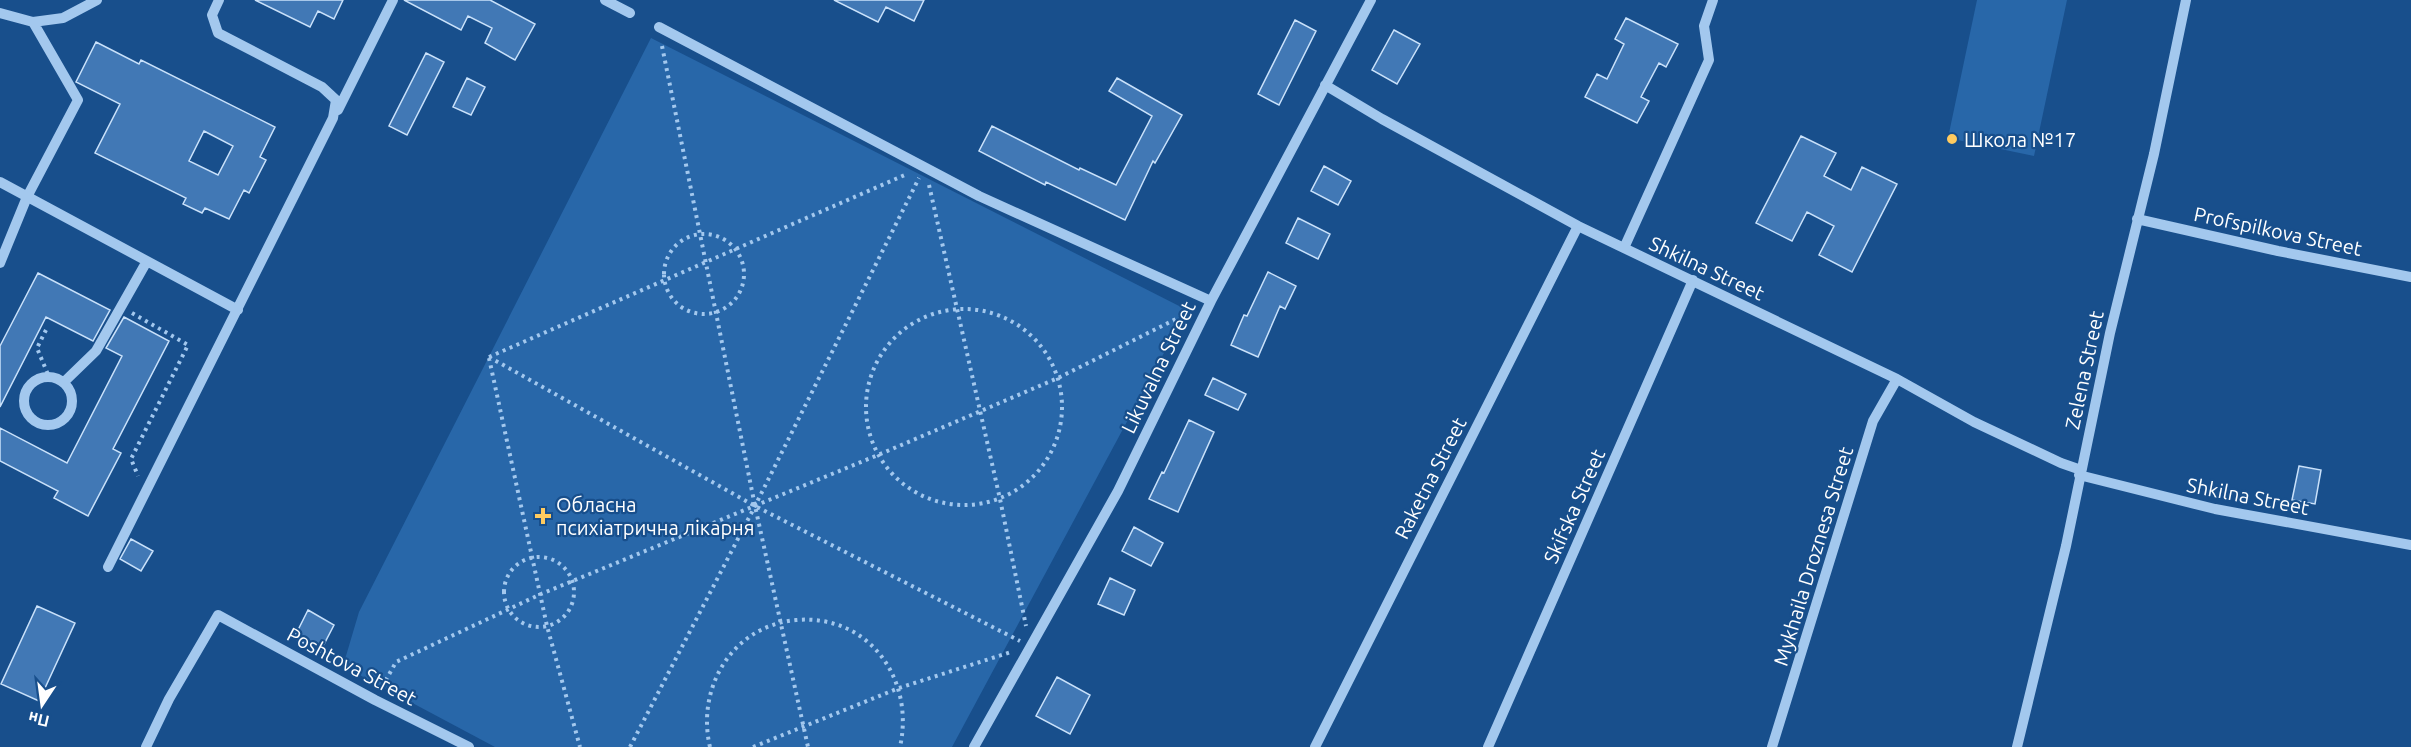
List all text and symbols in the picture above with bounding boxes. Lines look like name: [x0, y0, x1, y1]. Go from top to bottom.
place label: Школа №17: [1964, 128, 2076, 151]
marker: Школа №17: [1945, 132, 1959, 146]
street label: Profspilkova Street: [2192, 202, 2364, 260]
street label: Shkilna Street: [1646, 231, 1768, 305]
street label: Likuvalna Street: [1116, 297, 1200, 437]
street label: Zelena Street: [2060, 308, 2108, 431]
street label: Raketna Street: [1389, 413, 1471, 543]
street label: Mykhaila Droznesa Street: [1769, 443, 1857, 668]
street label: Skifska Street: [1539, 445, 1609, 567]
street label: Shkilna Street: [2185, 473, 2311, 519]
place label: Обласна психіатрична лікарня: [556, 493, 755, 539]
marker: Обласна психіатрична лікарня: [534, 507, 552, 525]
street label: Poshtova Street: [283, 622, 421, 710]
north arrow: [12, 675, 72, 735]
text: Пн: [26, 708, 51, 731]

